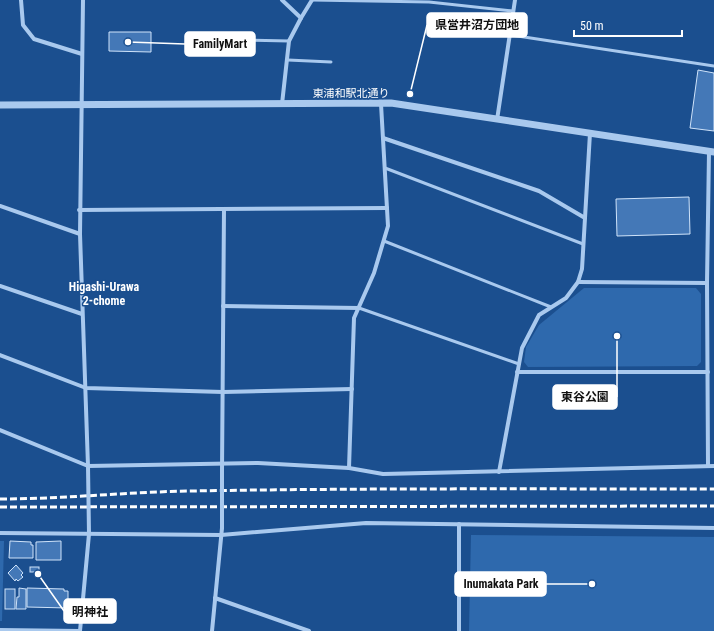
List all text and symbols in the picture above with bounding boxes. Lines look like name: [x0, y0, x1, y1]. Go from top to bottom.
scale bar: [574, 12, 682, 38]
callout: 県営井沼方団地: [427, 13, 527, 37]
text: 県営井沼方団地: [435, 18, 519, 32]
text: 50 m: [580, 19, 604, 33]
callout: FamilyMart: [185, 32, 255, 56]
text: FamilyMart: [193, 37, 247, 51]
street label: 東浦和駅北通り: [313, 87, 390, 100]
district label: Higashi-Urawa 2-chome: [69, 280, 140, 308]
callout: 東谷公園: [553, 385, 617, 409]
text: 東谷公園: [561, 390, 609, 404]
callout: Inumakata Park: [455, 572, 546, 596]
text: Inumakata Park: [463, 577, 539, 591]
callout: 明神社: [64, 599, 116, 623]
text: 明神社: [72, 605, 108, 619]

